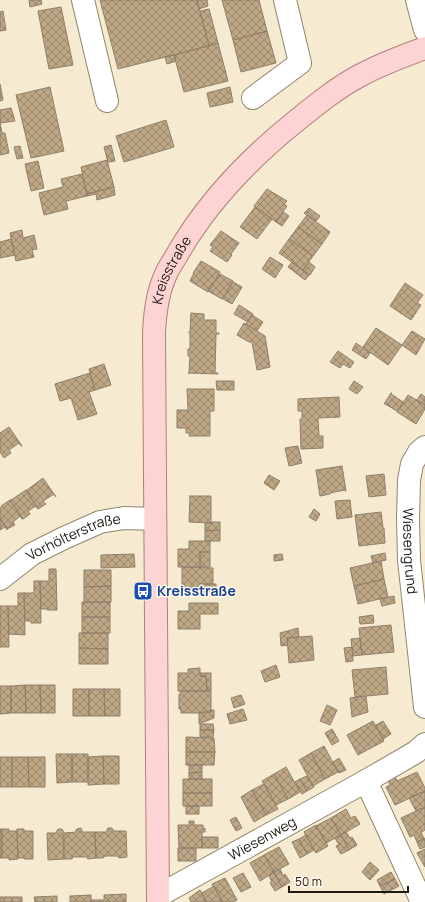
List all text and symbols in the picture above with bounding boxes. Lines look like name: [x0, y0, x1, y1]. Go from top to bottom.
street label: Kreisstraße: [147, 232, 195, 306]
street label: Wiesengrund: [399, 508, 423, 595]
street label: Vorhölterstraße: [22, 509, 122, 564]
bus stop icon: Kreisstraße: [132, 580, 154, 602]
place label: Kreisstraße: [157, 581, 236, 600]
street label: Wiesenweg: [225, 812, 299, 864]
scale bar: [289, 868, 408, 894]
text: 50 m: [295, 873, 322, 890]

